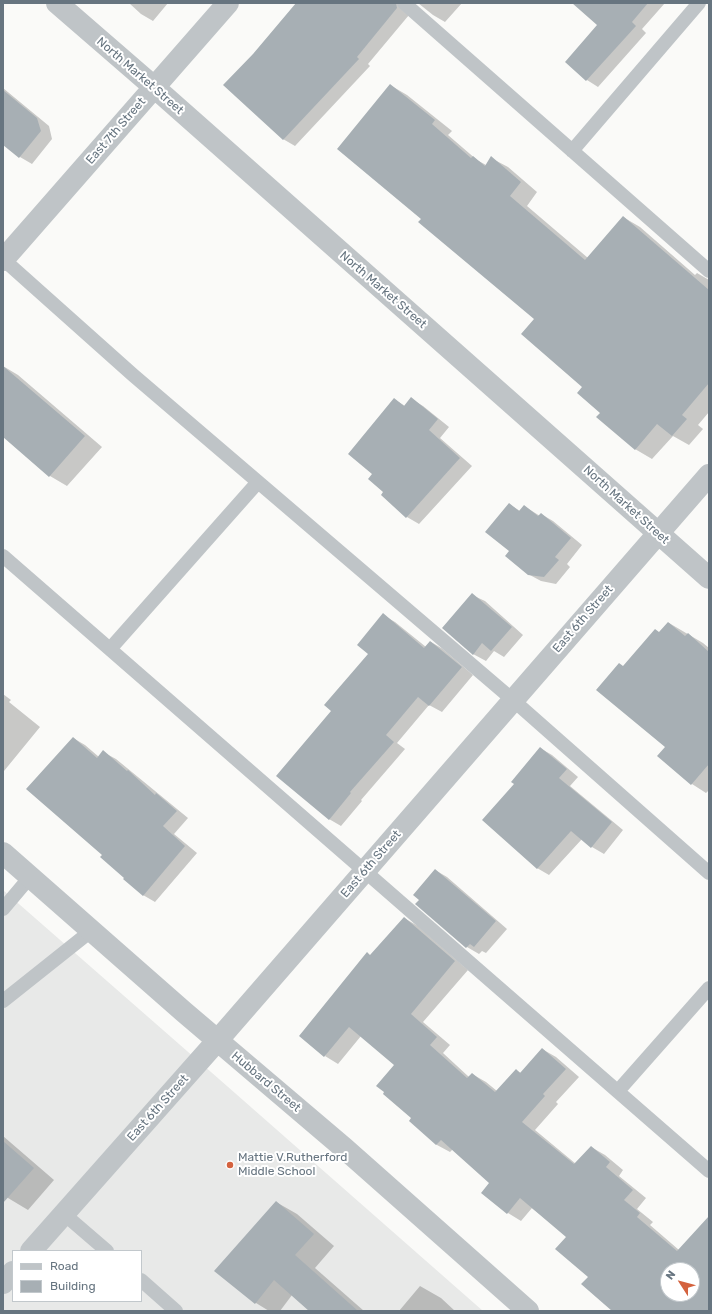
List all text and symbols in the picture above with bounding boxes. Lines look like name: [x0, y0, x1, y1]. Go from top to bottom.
street label: North Market Street: [94, 34, 186, 118]
street label: East 7th Street: [83, 95, 149, 167]
street label: North Market Street: [337, 248, 429, 332]
street label: North Market Street: [580, 463, 672, 547]
street label: East 6th Street: [550, 582, 616, 656]
street label: East 6th Street: [338, 827, 404, 901]
street label: Hubbard Street: [228, 1049, 304, 1115]
street label: East 6th Street: [124, 1072, 192, 1144]
place label: Mattie V.Rutherford Middle School: [238, 1151, 347, 1179]
marker: Mattie V.Rutherford Middle School: [225, 1160, 235, 1170]
legend: [12, 1250, 142, 1302]
text: Road: [50, 1259, 78, 1273]
north arrow: [660, 1262, 700, 1302]
text: N: [663, 1268, 678, 1282]
text: Building: [50, 1279, 96, 1293]

